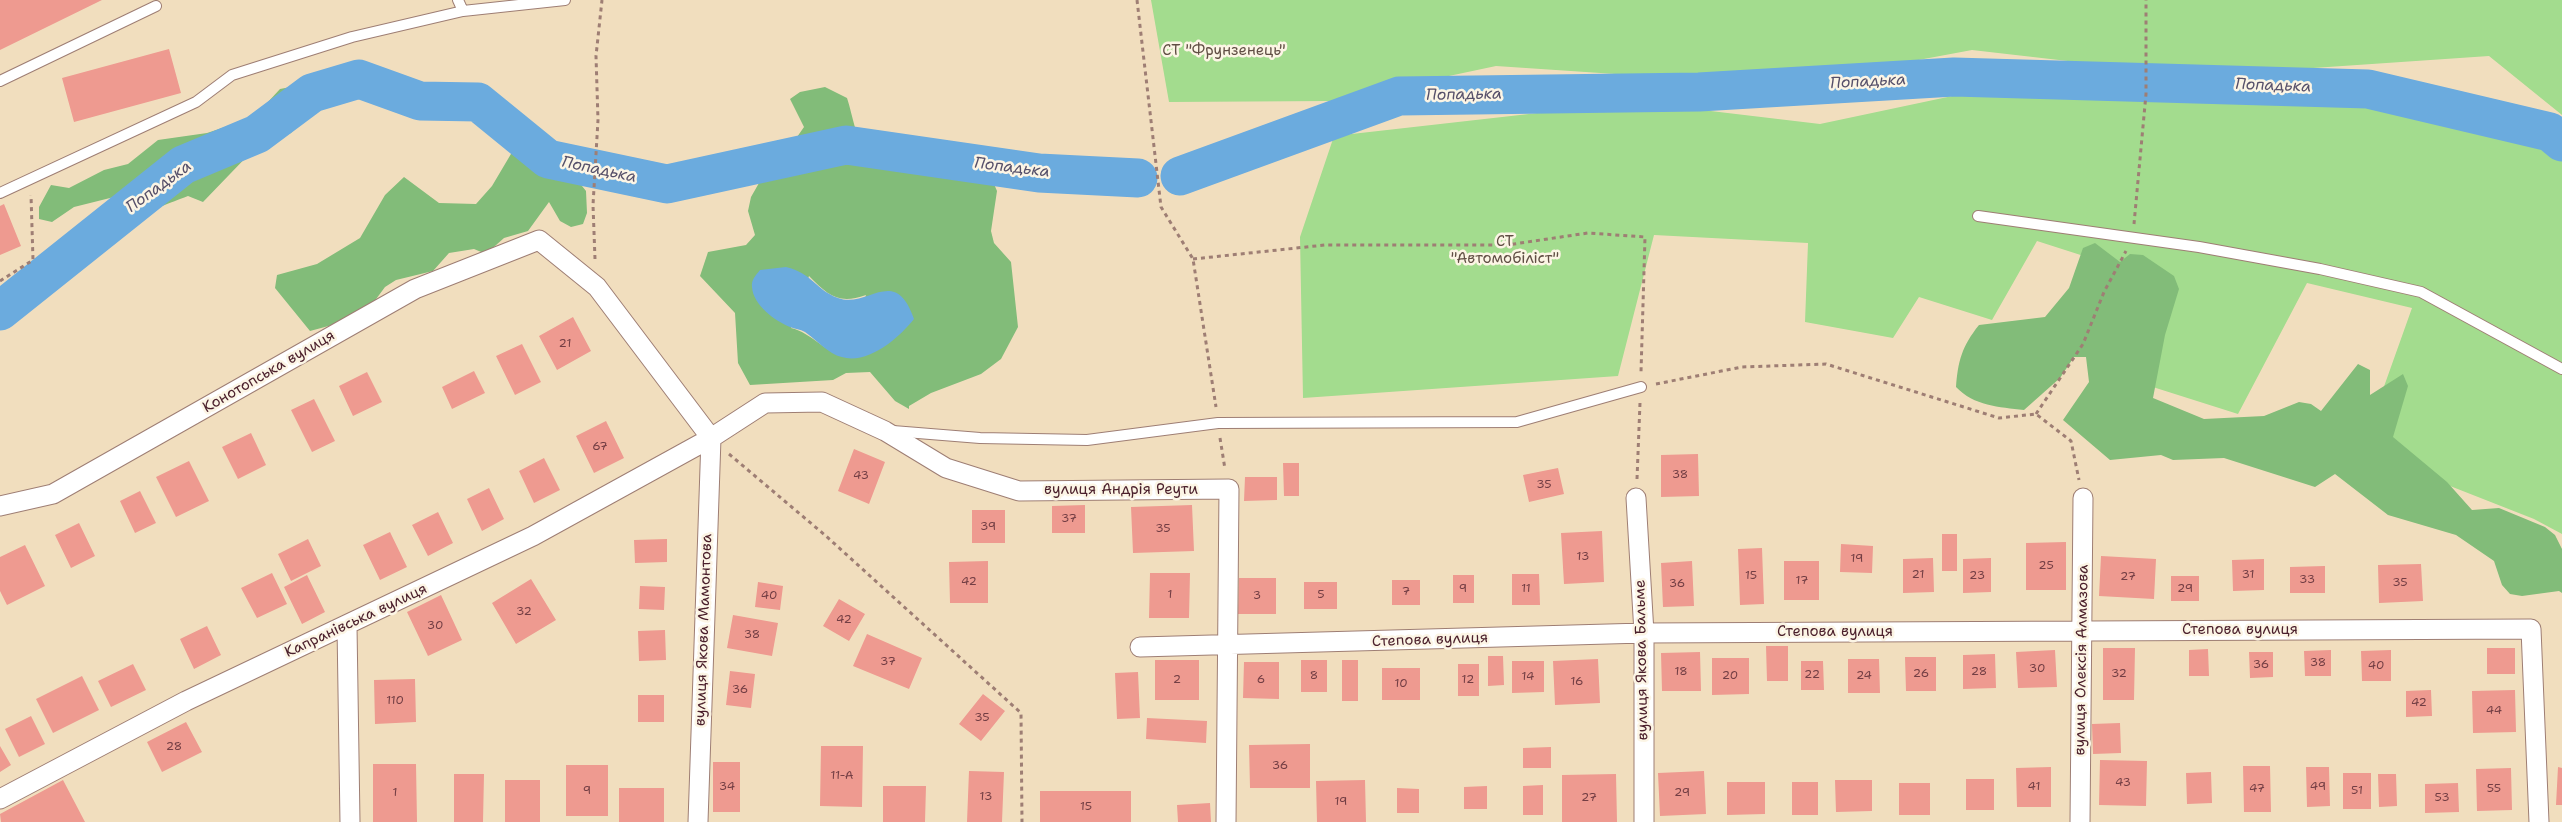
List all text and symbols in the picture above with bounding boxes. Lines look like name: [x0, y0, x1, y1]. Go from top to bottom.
park label: СТ "Фрунзенець": [1162, 42, 1286, 60]
water label: Попадька: [1830, 70, 1906, 94]
water label: Попадька: [2235, 75, 2311, 97]
water label: Попадька: [1426, 85, 1502, 105]
water label: Попадька: [560, 153, 638, 187]
water label: Попадька: [973, 154, 1051, 182]
water label: Попадька: [123, 157, 195, 217]
park label: СТ "Автомобіліст": [1451, 233, 1559, 268]
street label: Конотопська вулиця: [200, 327, 338, 417]
house number: 21: [559, 337, 571, 351]
house number: 67: [592, 440, 608, 454]
house number: 38: [1672, 468, 1688, 482]
house number: 43: [853, 469, 869, 483]
house number: 35: [1536, 478, 1552, 492]
street label: вулиця Андрія Реути: [1044, 481, 1198, 499]
house number: 37: [1061, 512, 1077, 526]
house number: 39: [980, 520, 996, 534]
house number: 35: [1155, 522, 1171, 536]
street label: вулиця Якова Мамонтова: [692, 533, 716, 727]
house number: 13: [1577, 550, 1589, 564]
house number: 19: [1851, 552, 1863, 566]
house number: 25: [2038, 559, 2054, 573]
street label: вулиця Олексія Алмазова: [2071, 564, 2093, 756]
house number: 21: [1912, 568, 1924, 582]
house number: 31: [2242, 568, 2254, 582]
house number: 15: [1745, 569, 1757, 583]
house number: 23: [1969, 569, 1985, 583]
house number: 27: [2120, 570, 2136, 584]
house number: 33: [2299, 573, 2315, 587]
house number: 17: [1796, 574, 1808, 588]
house number: 42: [961, 575, 977, 589]
house number: 35: [2392, 576, 2408, 590]
house number: 36: [1669, 577, 1685, 591]
street label: вулиця Якова Бальме: [1632, 579, 1652, 741]
street label: Капранівська вулиця: [282, 580, 430, 662]
house number: 9: [1459, 582, 1467, 596]
house number: 11: [1521, 582, 1531, 596]
house number: 29: [2177, 582, 2193, 596]
house number: 7: [1402, 585, 1410, 599]
house number: 1: [1167, 588, 1173, 602]
house number: 5: [1317, 588, 1325, 602]
house number: 40: [761, 589, 777, 603]
house number: 3: [1253, 589, 1261, 603]
house number: 32: [516, 605, 532, 619]
house number: 42: [836, 613, 852, 627]
house number: 30: [427, 619, 443, 633]
street label: Степова вулиця: [2182, 621, 2298, 639]
street label: Степова вулиця: [1777, 623, 1893, 641]
house number: 38: [744, 628, 760, 642]
street label: Степова вулиця: [1372, 629, 1488, 651]
house number: 37: [880, 655, 896, 669]
house number: 38: [2310, 656, 2326, 670]
house number: 36: [2253, 658, 2269, 672]
house number: 40: [2368, 659, 2384, 673]
house number: 30: [2029, 662, 2045, 676]
house number: 18: [1674, 665, 1688, 679]
house number: 28: [1971, 665, 1987, 679]
house number: 26: [1913, 667, 1929, 681]
house number: 32: [2111, 667, 2127, 681]
house number: 22: [1804, 668, 1820, 682]
house number: 8: [1310, 669, 1318, 683]
house number: 20: [1722, 669, 1738, 683]
house number: 24: [1856, 669, 1872, 683]
house number: 14: [1522, 670, 1534, 684]
house number: 2: [1173, 673, 1181, 687]
house number: 6: [1257, 673, 1265, 687]
house number: 12: [1462, 673, 1474, 687]
house number: 16: [1570, 675, 1584, 689]
house number: 10: [1394, 677, 1408, 691]
house number: 36: [732, 683, 748, 697]
house number: 110: [386, 694, 404, 708]
house number: 42: [2411, 696, 2427, 710]
house number: 44: [2486, 704, 2502, 718]
house number: 35: [974, 711, 990, 725]
house number: 28: [166, 740, 182, 754]
house number: 36: [1272, 759, 1288, 773]
house number: 11-А: [831, 769, 853, 783]
house number: 43: [2115, 776, 2131, 790]
house number: 34: [719, 780, 735, 794]
house number: 41: [2028, 780, 2040, 794]
house number: 49: [2310, 780, 2326, 794]
house number: 47: [2249, 782, 2265, 796]
house number: 55: [2487, 782, 2501, 796]
house number: 9: [583, 784, 591, 798]
house number: 51: [2351, 784, 2363, 798]
house number: 1: [392, 786, 398, 800]
house number: 29: [1674, 786, 1690, 800]
house number: 13: [980, 790, 992, 804]
house number: 27: [1581, 791, 1597, 805]
house number: 53: [2434, 791, 2450, 805]
house number: 19: [1335, 795, 1347, 809]
house number: 15: [1080, 800, 1092, 814]

